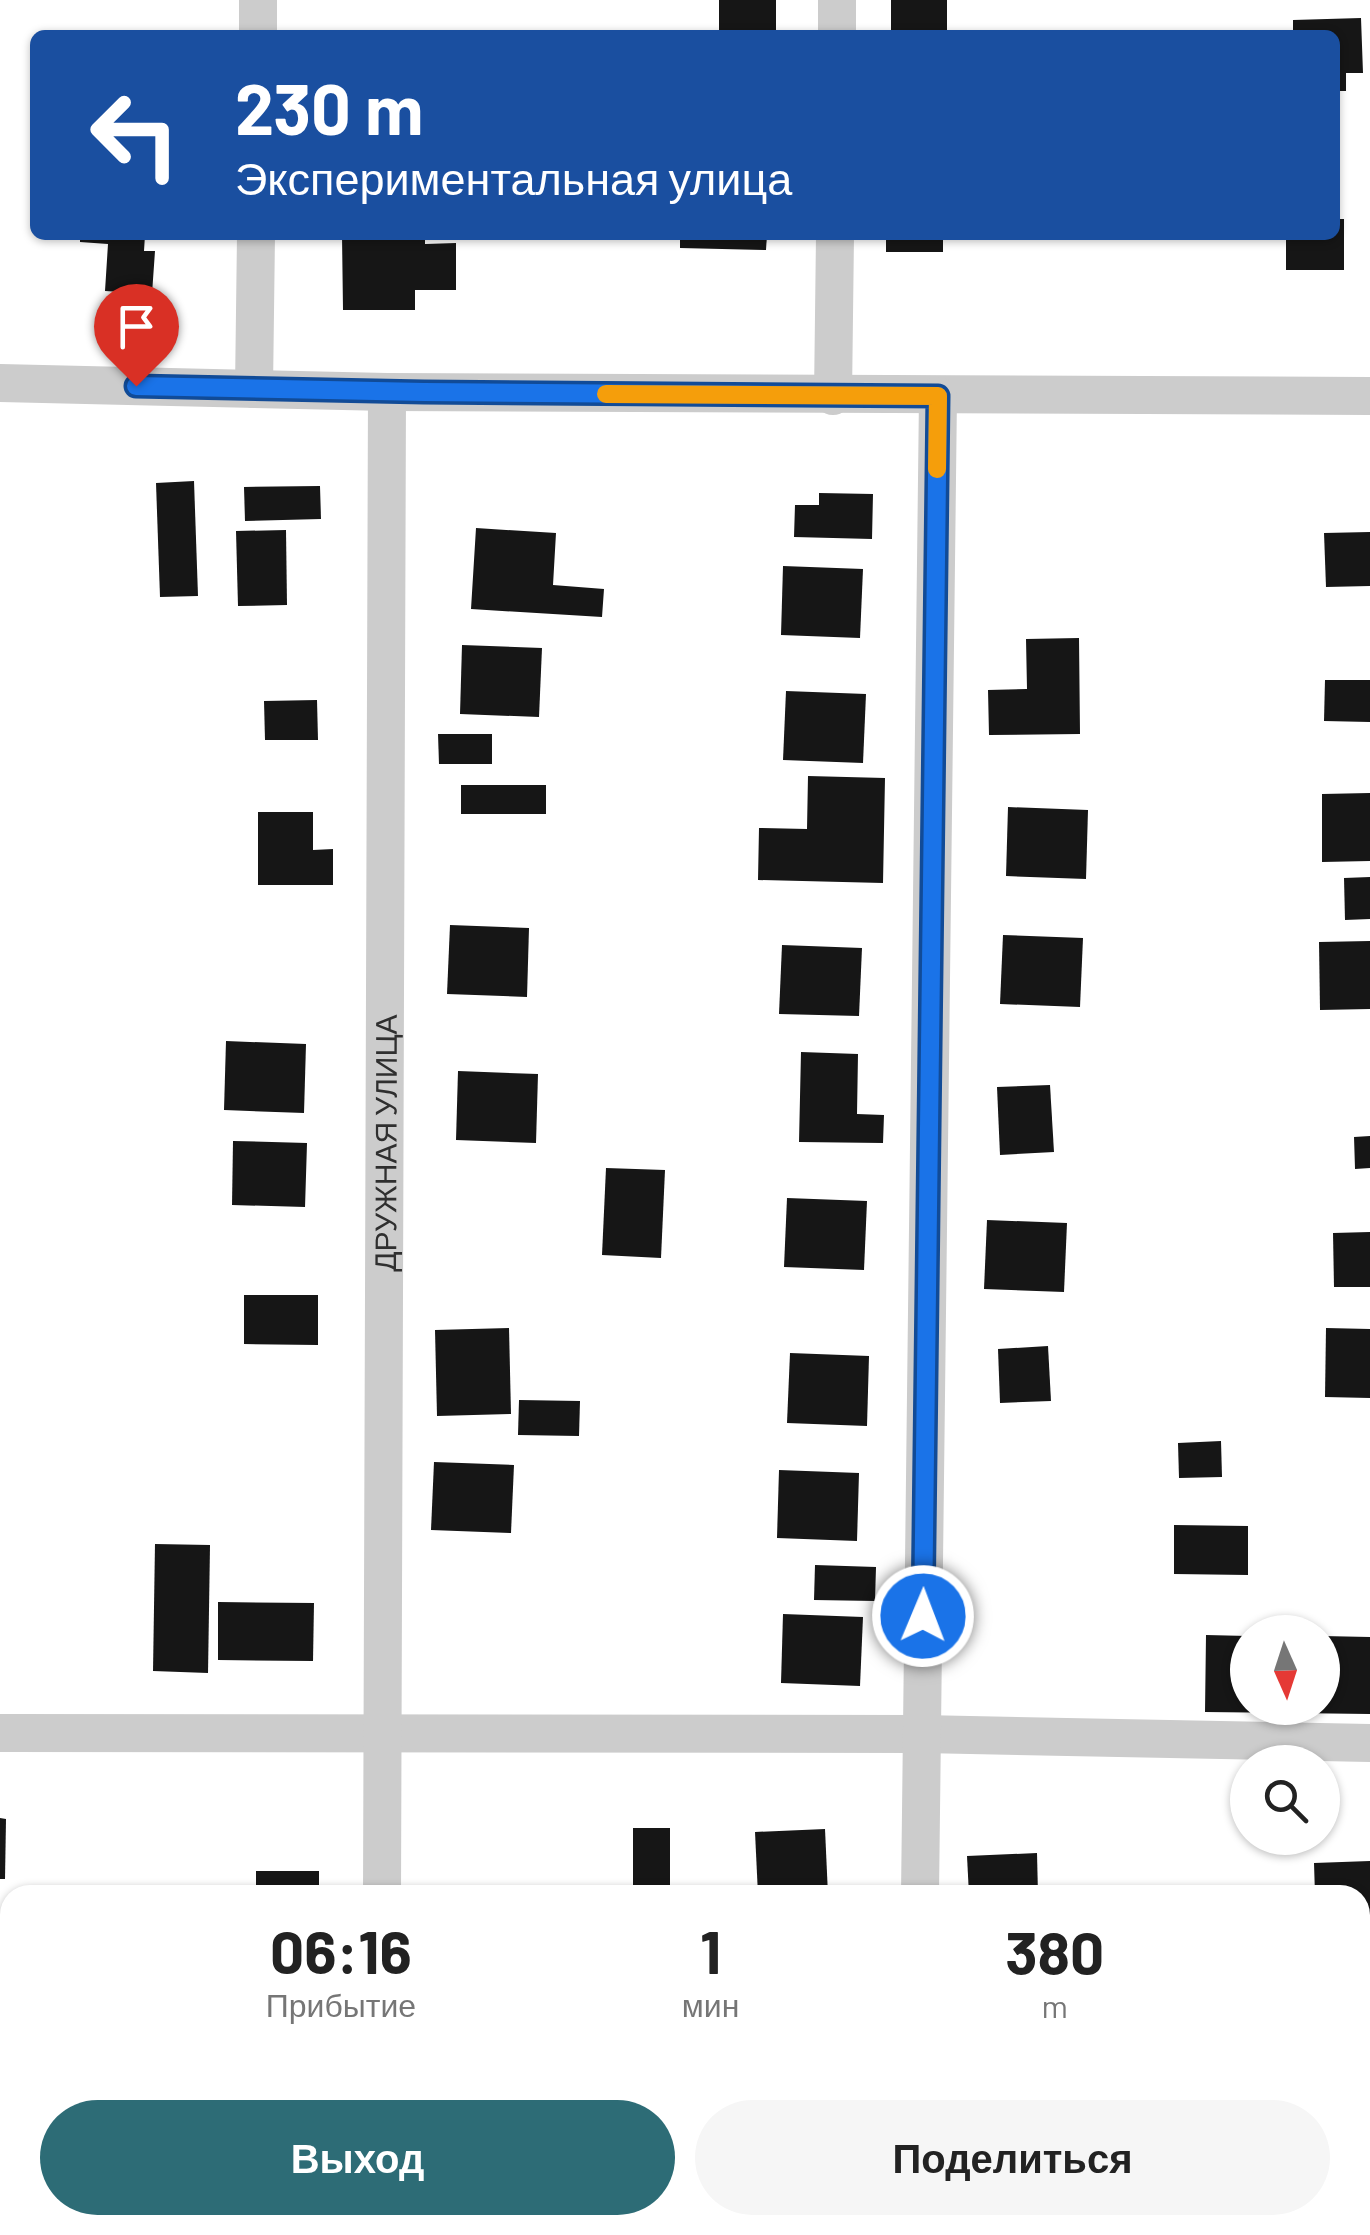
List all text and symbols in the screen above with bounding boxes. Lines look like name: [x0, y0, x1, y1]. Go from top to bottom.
text: 230 m: [235, 65, 423, 149]
icon: left: [70, 70, 200, 200]
text: Экспериментальная улица: [235, 150, 792, 204]
pin: [94, 284, 179, 387]
icon: arrive: [109, 299, 164, 354]
street label: ДРУЖНАЯ УЛИЦА: [366, 1014, 403, 1272]
position arrow: [871, 1564, 975, 1668]
north arrow: [1230, 1615, 1340, 1725]
map controls: [1230, 1615, 1340, 1855]
button: search: [1230, 1745, 1340, 1855]
text: 06:16: [270, 1914, 412, 1986]
text: 1: [700, 1914, 721, 1986]
text: 380: [1005, 1915, 1104, 1987]
text: Прибытие: [266, 1985, 416, 2023]
text: мин: [682, 1985, 739, 2023]
text: m: [1041, 1986, 1068, 2024]
button: Выход: [40, 2100, 675, 2215]
button: Поделиться: [695, 2100, 1330, 2215]

